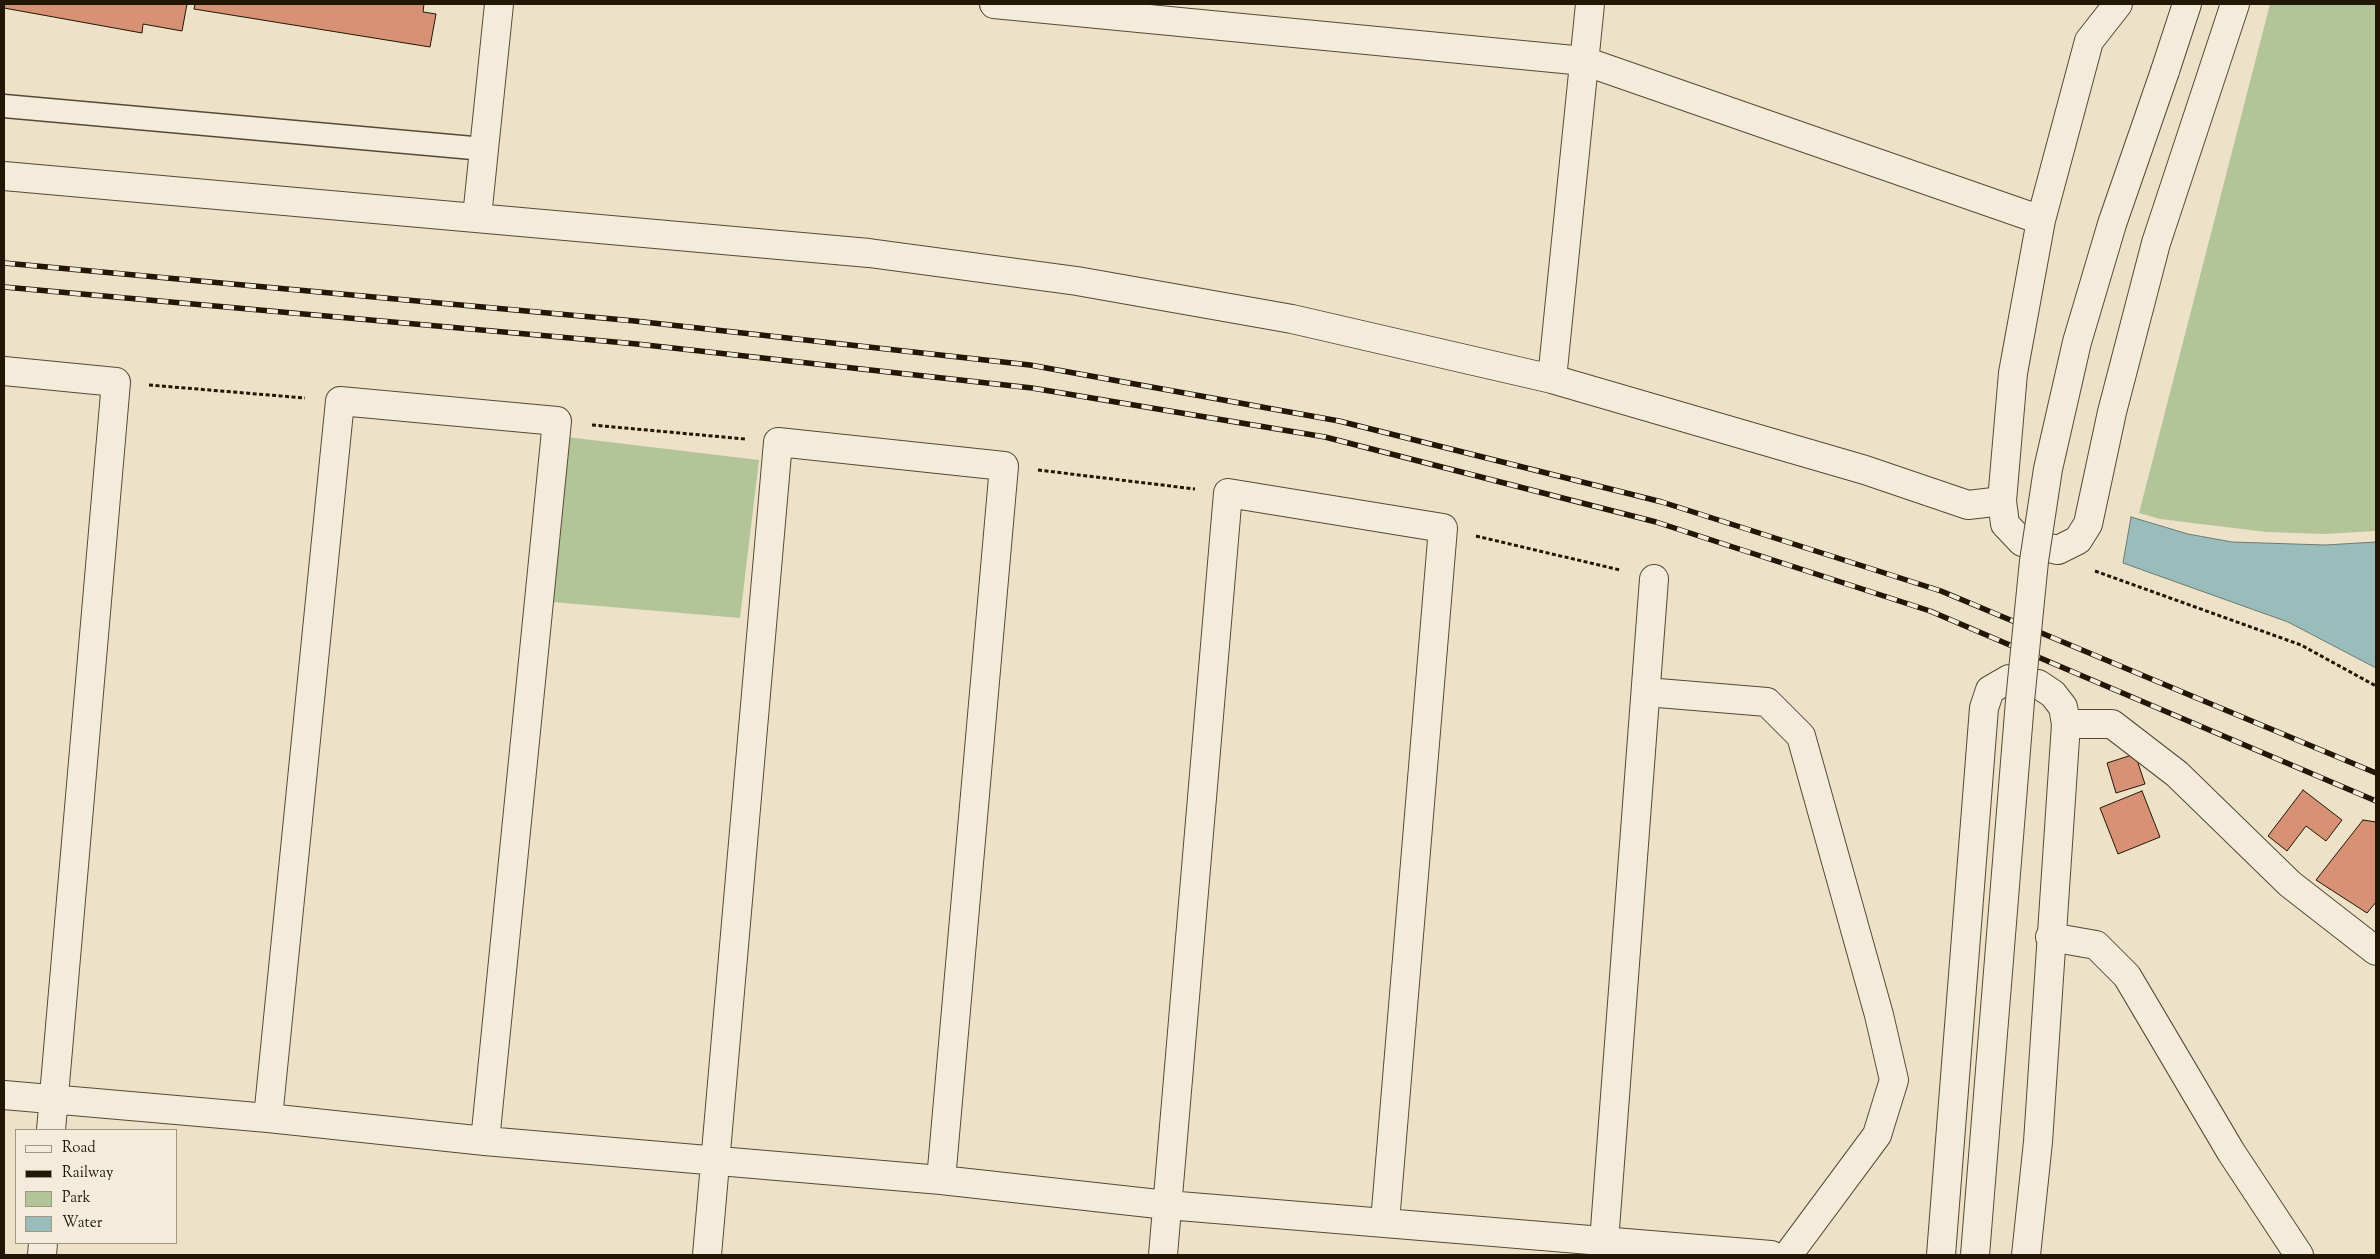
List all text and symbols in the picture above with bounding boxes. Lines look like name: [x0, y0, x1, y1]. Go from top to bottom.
legend: [15, 1129, 178, 1244]
text: Road: [62, 1138, 96, 1159]
text: Railway: [62, 1163, 113, 1184]
text: Park: [62, 1188, 91, 1209]
text: Water: [62, 1213, 102, 1234]

